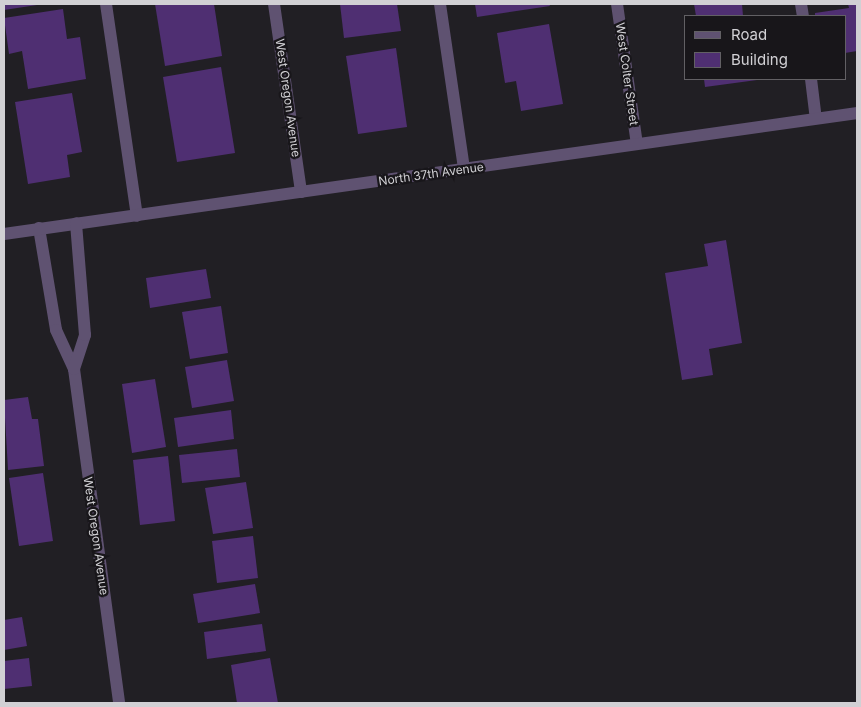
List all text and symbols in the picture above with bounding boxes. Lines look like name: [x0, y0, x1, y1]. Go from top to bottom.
legend: [684, 15, 846, 80]
street label: West Colter Street: [613, 22, 641, 126]
text: Road: [731, 25, 767, 44]
street label: West Oregon Avenue: [273, 38, 303, 158]
text: Building: [731, 50, 788, 69]
street label: North 37th Avenue: [377, 159, 485, 189]
street label: West Oregon Avenue: [81, 476, 111, 596]

